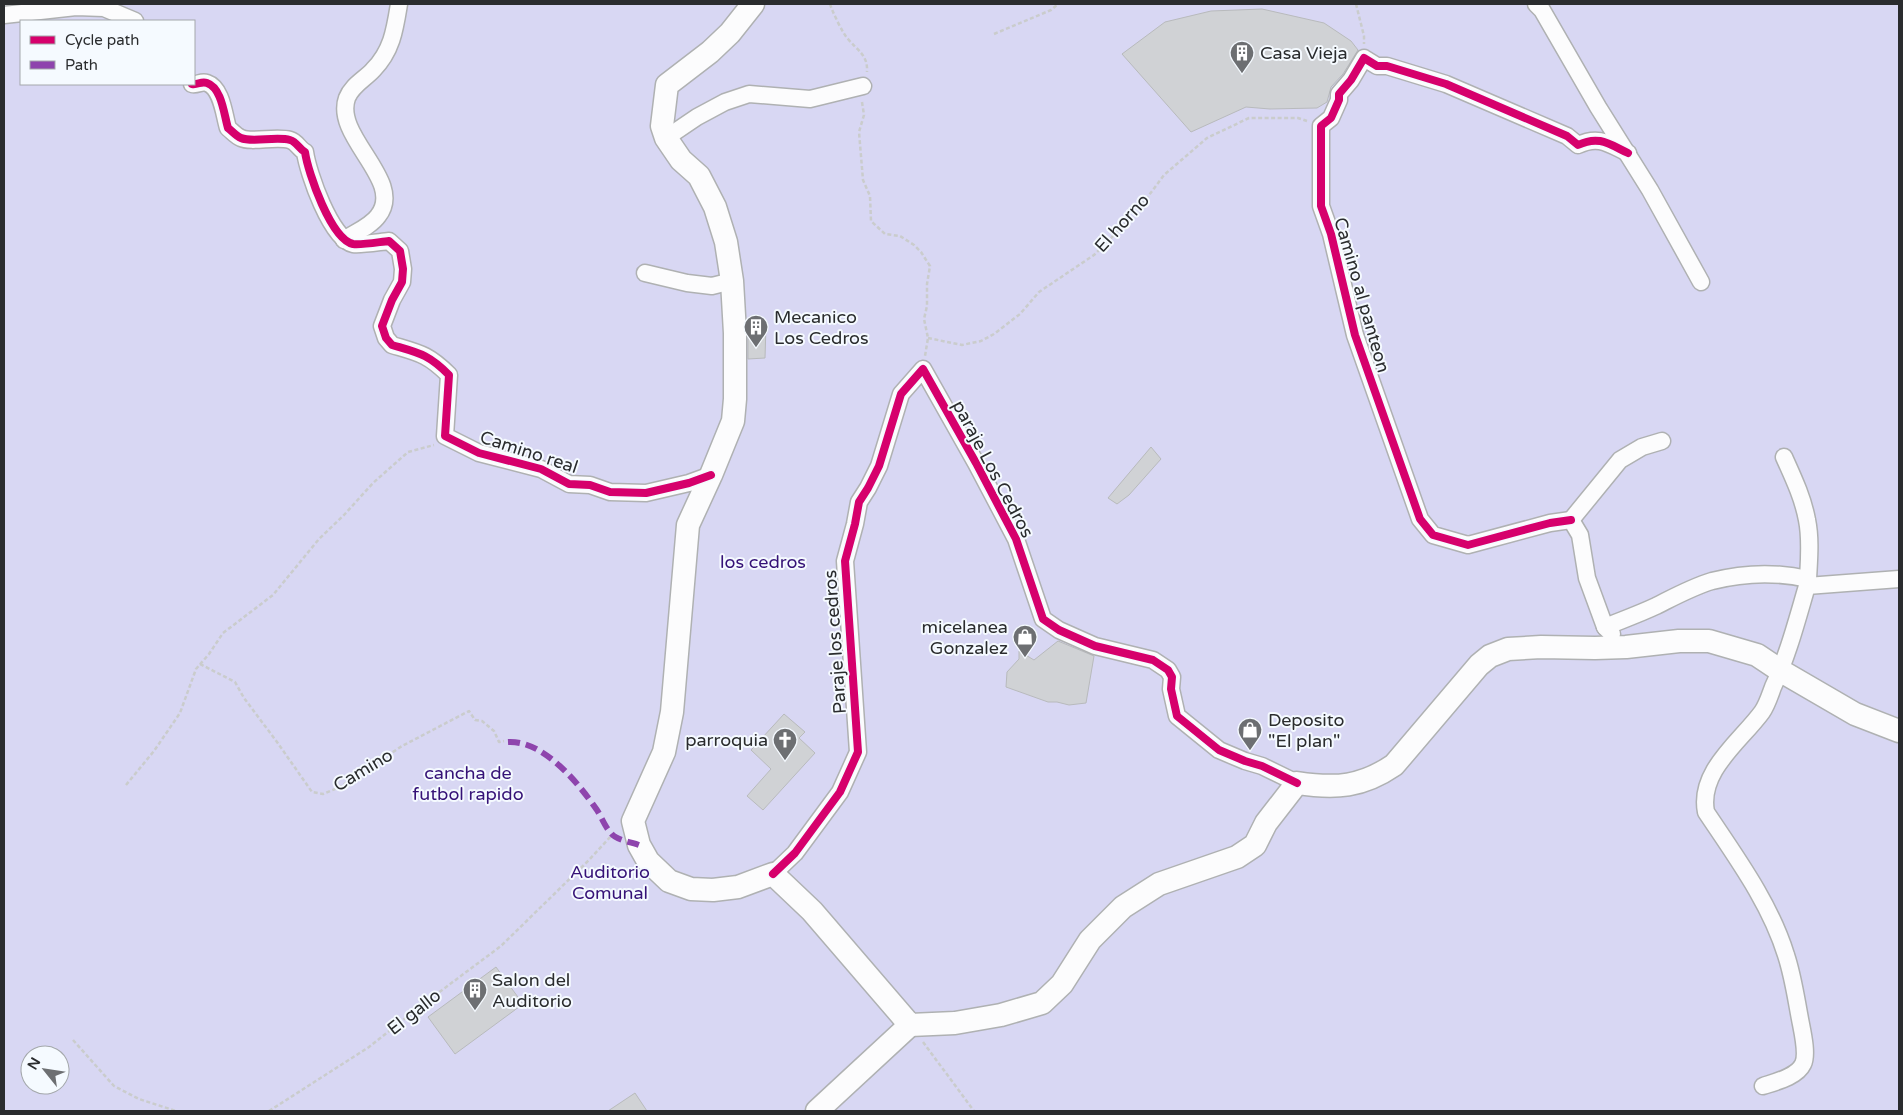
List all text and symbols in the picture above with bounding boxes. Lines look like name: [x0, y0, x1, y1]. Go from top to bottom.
legend: [20, 20, 195, 85]
text: Cycle path: [65, 31, 139, 49]
building icon: Casa Vieja: [1229, 40, 1255, 74]
place label: Casa Vieja: [1260, 42, 1348, 64]
text: Path: [65, 56, 98, 74]
street label: El horno: [1090, 189, 1154, 257]
street label: Camino al panteon: [1329, 215, 1395, 375]
place label: Mecanico Los Cedros: [774, 306, 869, 349]
building icon: Mecanico Los Cedros: [743, 314, 769, 348]
street label: paraje Los Cedros: [947, 396, 1039, 542]
street label: Camino real: [477, 426, 581, 478]
park label: los cedros: [720, 551, 806, 573]
street label: Paraje los cedros: [819, 569, 851, 715]
place label: micelanea Gonzalez: [921, 616, 1008, 659]
shop icon: micelanea Gonzalez: [1012, 624, 1038, 658]
place label: Deposito "El plan": [1268, 709, 1345, 752]
shop icon: Deposito "El plan": [1237, 717, 1263, 751]
church icon: parroquia: [772, 727, 798, 761]
place label: parroquia: [685, 729, 768, 751]
street label: Camino: [329, 744, 397, 796]
park label: cancha de futbol rapido: [412, 762, 524, 805]
park label: Auditorio Comunal: [570, 861, 650, 904]
place label: Salon del Auditorio: [492, 969, 572, 1012]
building icon: Salon del Auditorio: [462, 977, 488, 1011]
street label: El gallo: [383, 984, 445, 1040]
north arrow: [20, 1045, 70, 1095]
text: N: [24, 1055, 44, 1073]

